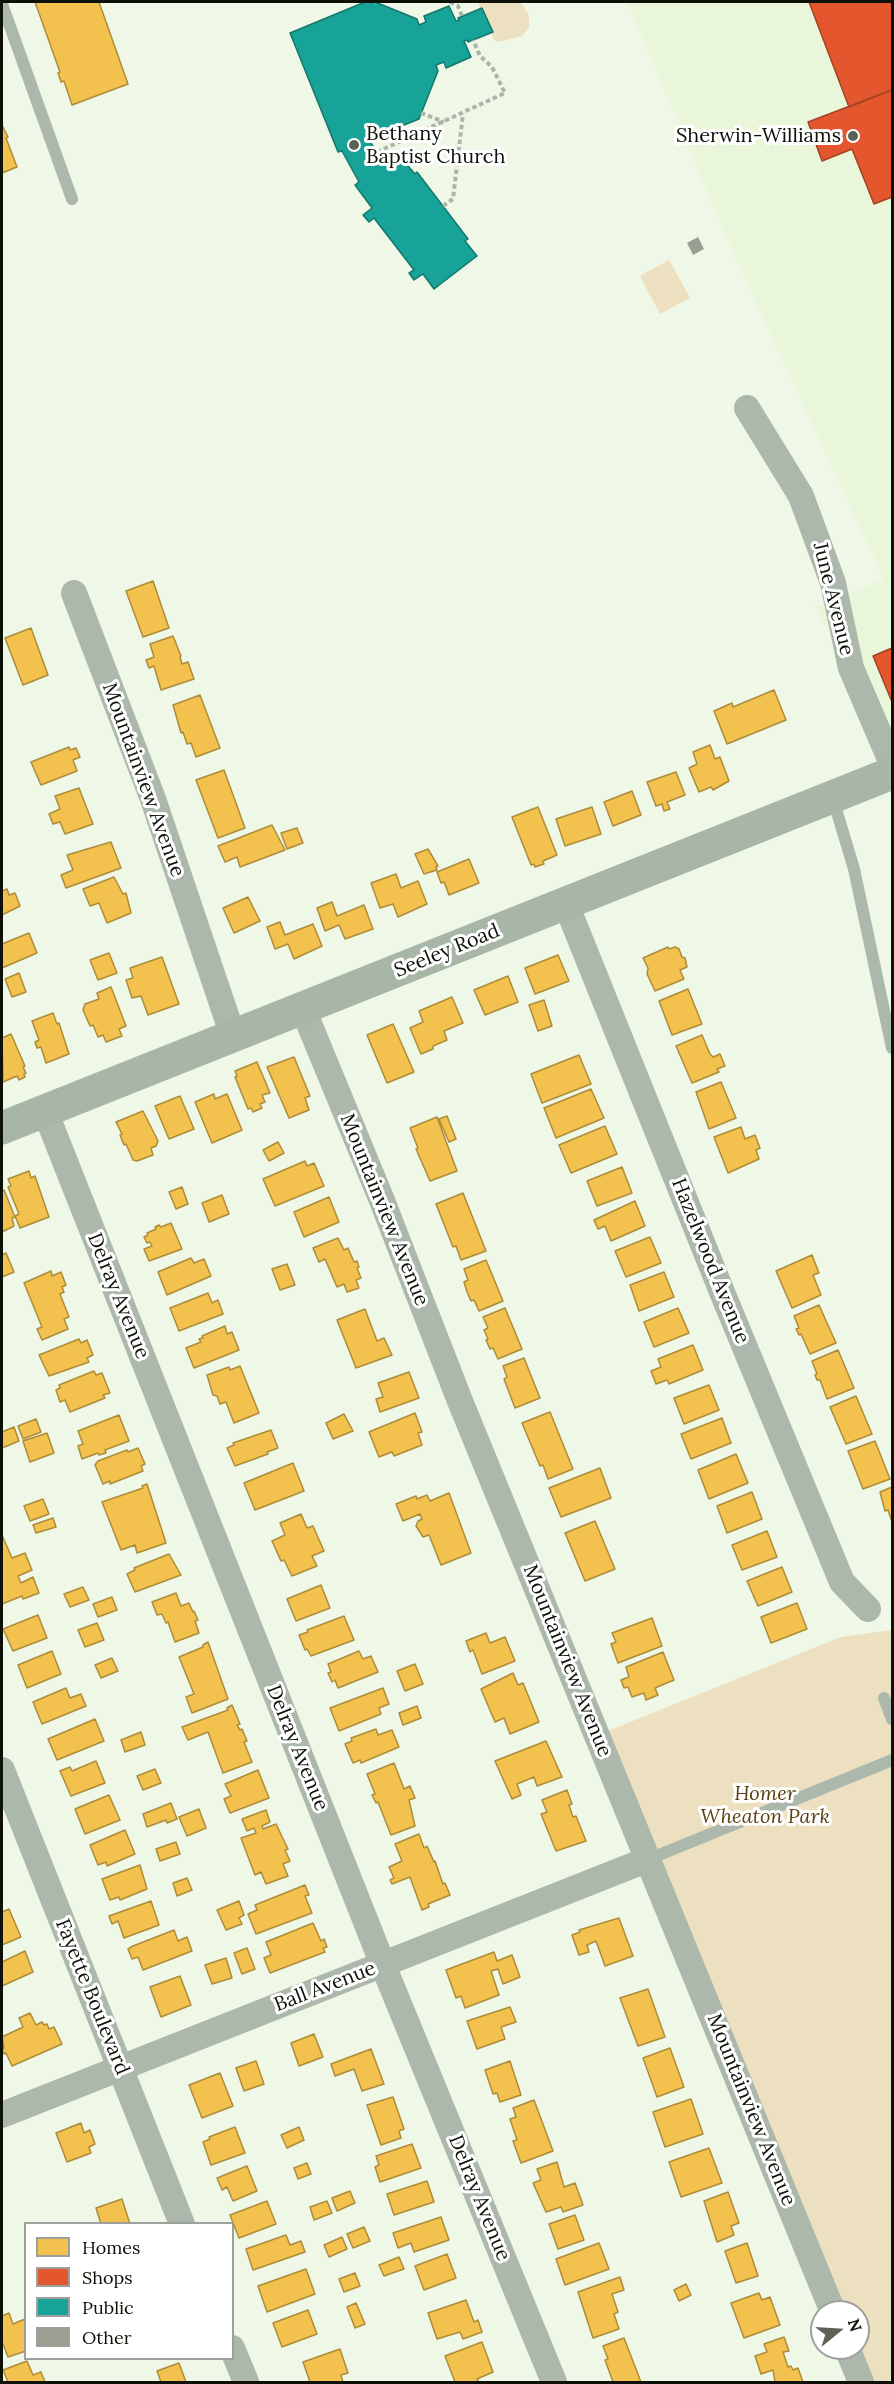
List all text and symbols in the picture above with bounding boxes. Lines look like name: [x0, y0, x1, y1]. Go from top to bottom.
place label: Bethany Baptist Church: [366, 122, 505, 169]
place label: Sherwin-Williams: [676, 124, 841, 148]
marker: Sherwin-Williams: [846, 129, 860, 143]
marker: Bethany Baptist Church: [347, 138, 361, 152]
street label: June Avenue: [807, 540, 859, 658]
street label: Mountainview Avenue: [97, 680, 189, 880]
street label: Seeley Road: [391, 919, 503, 983]
street label: Mountainview Avenue: [334, 1110, 434, 1310]
street label: Hazelwood Avenue: [666, 1175, 754, 1347]
street label: Delray Avenue: [82, 1230, 154, 1362]
street label: Mountainview Avenue: [517, 1561, 617, 1761]
street label: Delray Avenue: [261, 1682, 333, 1814]
park label: Homer Wheaton Park: [700, 1782, 830, 1829]
street label: Fayette Boulevard: [50, 1916, 134, 2078]
street label: Ball Avenue: [271, 1957, 379, 2017]
street label: Mountainview Avenue: [701, 2010, 801, 2210]
street label: Delray Avenue: [443, 2132, 515, 2264]
legend: [24, 2222, 234, 2360]
text: Homes: [82, 2236, 140, 2259]
text: Shops: [82, 2266, 133, 2289]
text: Public: [82, 2296, 134, 2319]
north arrow: [810, 2300, 870, 2360]
text: N: [844, 2316, 867, 2334]
text: Other: [82, 2326, 132, 2349]

